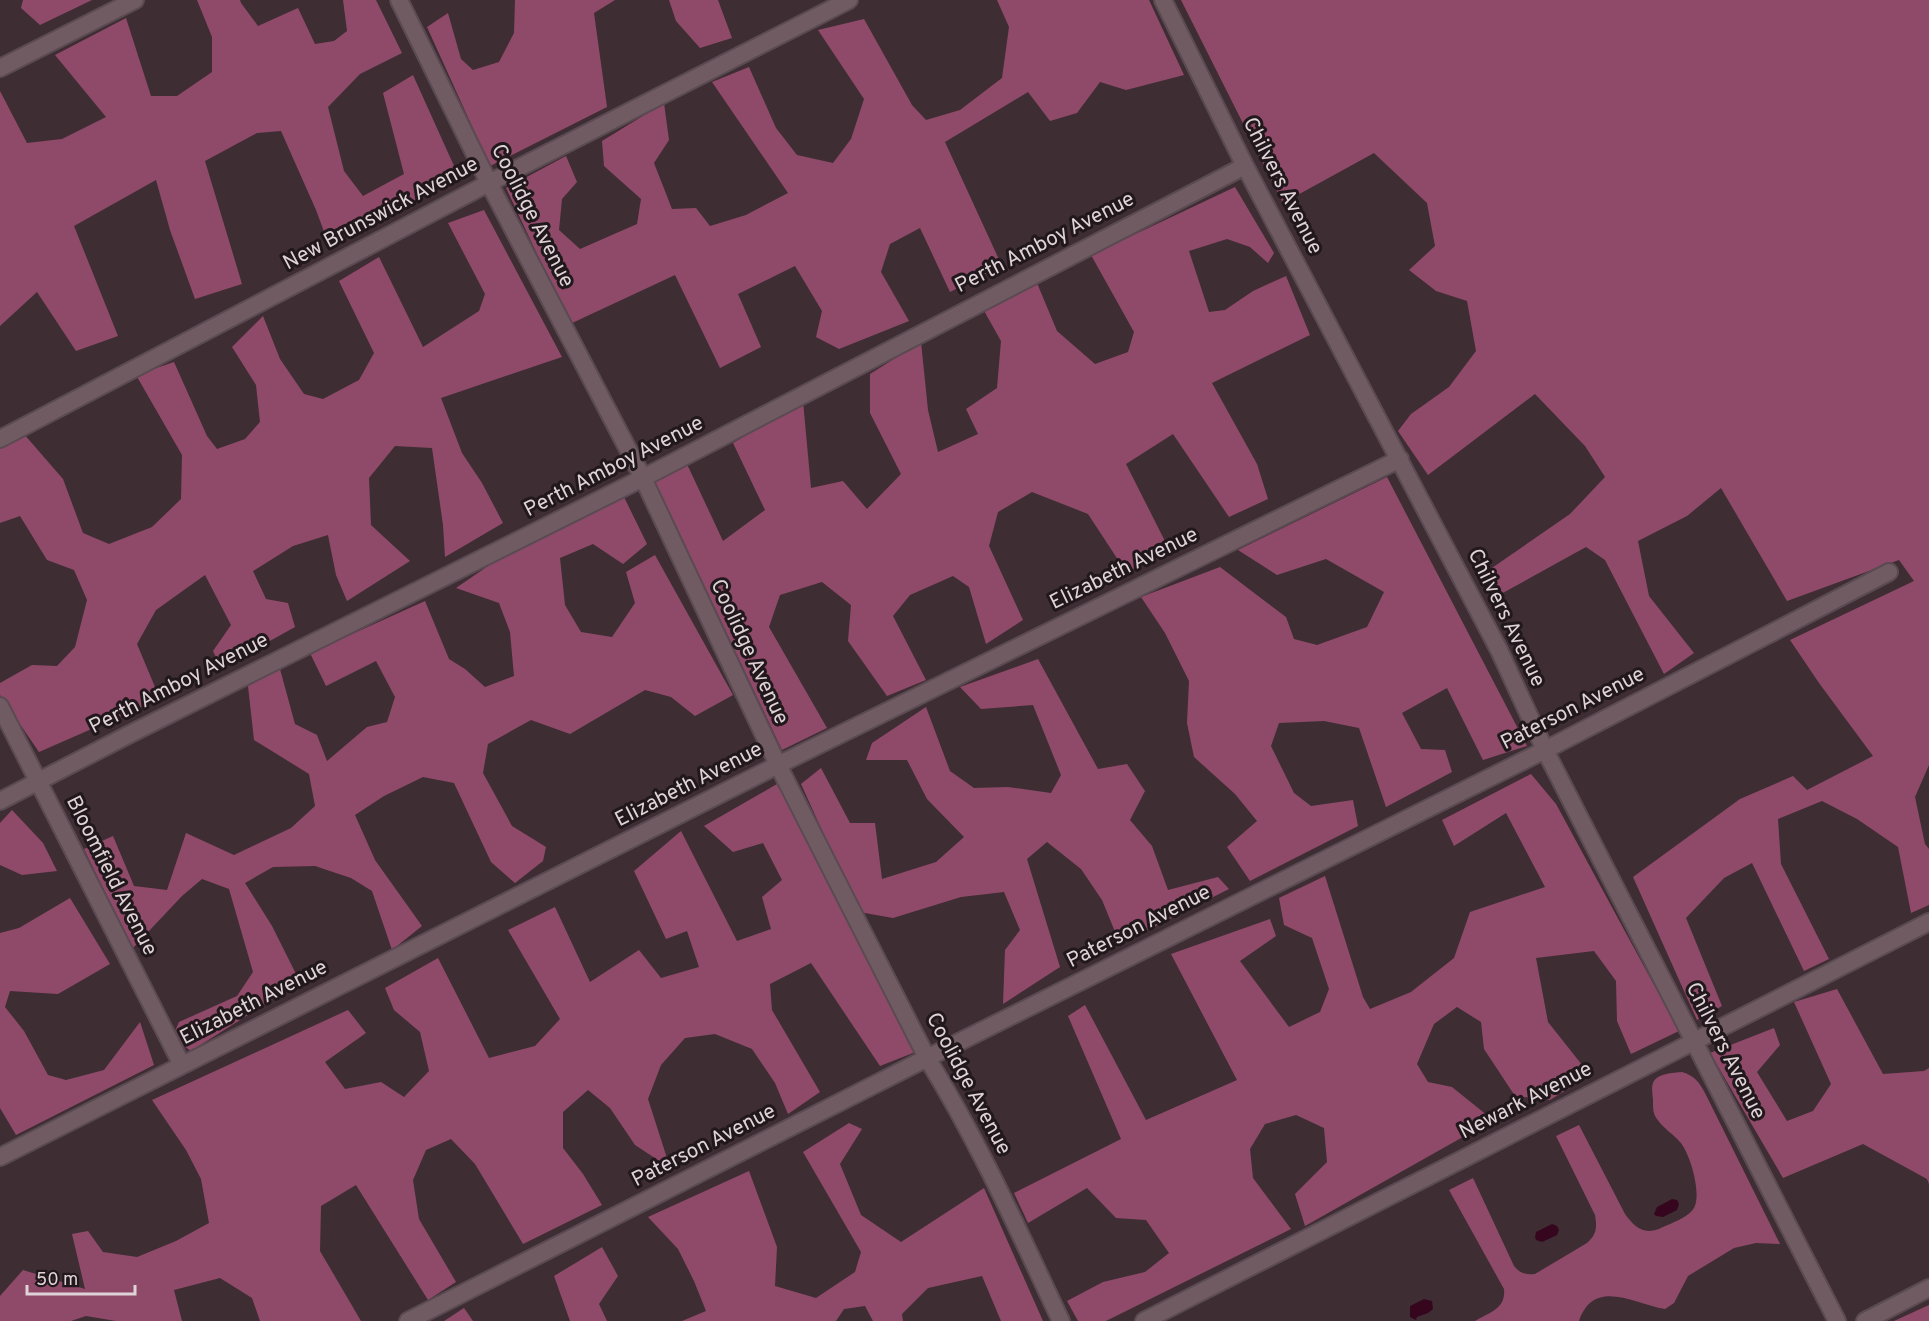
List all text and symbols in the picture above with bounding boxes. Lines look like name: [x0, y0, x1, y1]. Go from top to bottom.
street label: Chilvers Avenue: [1236, 113, 1328, 259]
street label: Coolidge Avenue: [484, 140, 580, 292]
street label: New Brunswick Avenue: [279, 151, 483, 277]
street label: Perth Amboy Avenue: [951, 186, 1139, 300]
street label: Perth Amboy Avenue: [520, 410, 708, 524]
street label: Elizabeth Avenue: [1045, 521, 1203, 617]
street label: Chilvers Avenue: [1461, 544, 1551, 692]
street label: Coolidge Avenue: [704, 575, 794, 729]
street label: Perth Amboy Avenue: [85, 627, 273, 741]
street label: Paterson Avenue: [1496, 661, 1650, 757]
street label: Elizabeth Avenue: [611, 736, 767, 834]
street label: Bloomfield Avenue: [59, 791, 163, 961]
street label: Paterson Avenue: [1062, 879, 1216, 975]
street label: Elizabeth Avenue: [176, 954, 332, 1052]
street label: Chilvers Avenue: [1679, 978, 1771, 1124]
street label: Coolidge Avenue: [919, 1008, 1017, 1160]
street label: Newark Avenue: [1455, 1056, 1597, 1146]
street label: Paterson Avenue: [627, 1098, 781, 1194]
scale bar: [27, 1258, 135, 1296]
text: 50 m: [36, 1269, 78, 1292]

